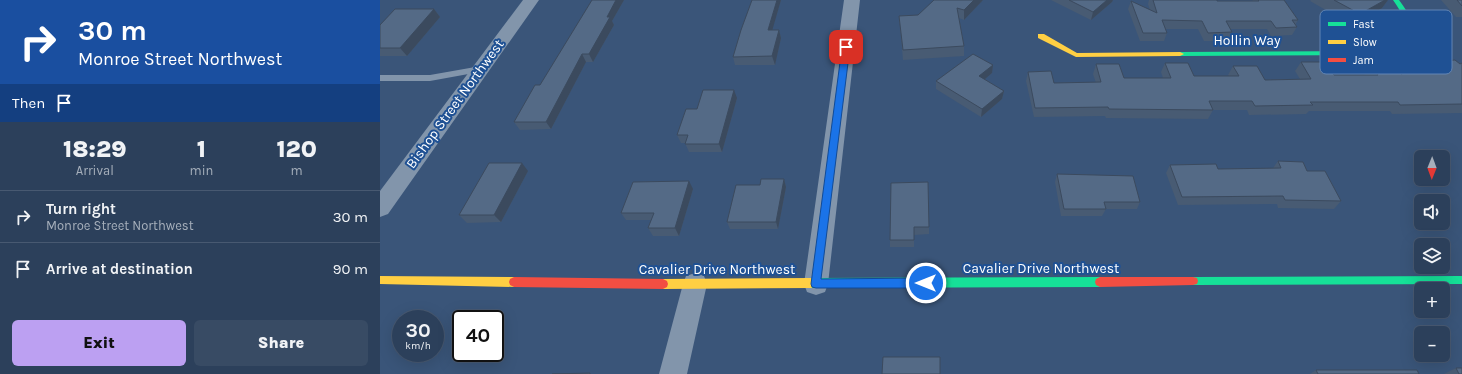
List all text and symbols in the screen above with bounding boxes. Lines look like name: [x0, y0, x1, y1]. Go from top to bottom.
legend: [1320, 10, 1452, 74]
text: 30 m: [78, 14, 147, 47]
icon: right: [12, 16, 64, 68]
text: Fast: [1353, 18, 1374, 31]
pin: [829, 30, 863, 64]
street label: Hollin Way: [1213, 32, 1281, 49]
street label: Bishop Street Northwest: [402, 36, 508, 172]
icon: arrive: [835, 36, 857, 58]
text: Slow: [1353, 36, 1377, 49]
text: Monroe Street Northwest: [78, 48, 282, 70]
text: Jam: [1353, 54, 1374, 67]
icon: arrive: [53, 92, 75, 114]
text: Then: [12, 94, 45, 112]
text: 18:29: [63, 135, 127, 163]
text: 1: [197, 135, 206, 163]
text: 120: [276, 135, 317, 163]
north arrow: [1414, 150, 1450, 186]
map controls: [1414, 150, 1450, 362]
text: Arrival: [76, 163, 114, 178]
text: min: [190, 163, 213, 178]
text: m: [291, 163, 303, 178]
button: sound: [1414, 194, 1450, 230]
text: Turn right: [46, 200, 116, 218]
icon: right: [12, 206, 34, 228]
text: 30 m: [333, 208, 368, 226]
text: Monroe Street Northwest: [46, 218, 194, 233]
button: layers: [1414, 238, 1450, 274]
icon: arrive: [12, 258, 34, 280]
text: Arrive at destination: [46, 260, 193, 278]
text: 90 m: [333, 260, 368, 278]
street label: Cavalier Drive Northwest: [963, 260, 1119, 277]
street label: Cavalier Drive Northwest: [639, 261, 795, 278]
position arrow: [905, 262, 947, 304]
button: +: [1414, 282, 1450, 318]
speed limit sign: 40: [452, 310, 504, 362]
text: 30: [405, 319, 431, 342]
button: Exit: [12, 320, 186, 366]
button: Share: [194, 320, 368, 366]
button: −: [1414, 326, 1450, 362]
text: km/h: [405, 340, 431, 352]

